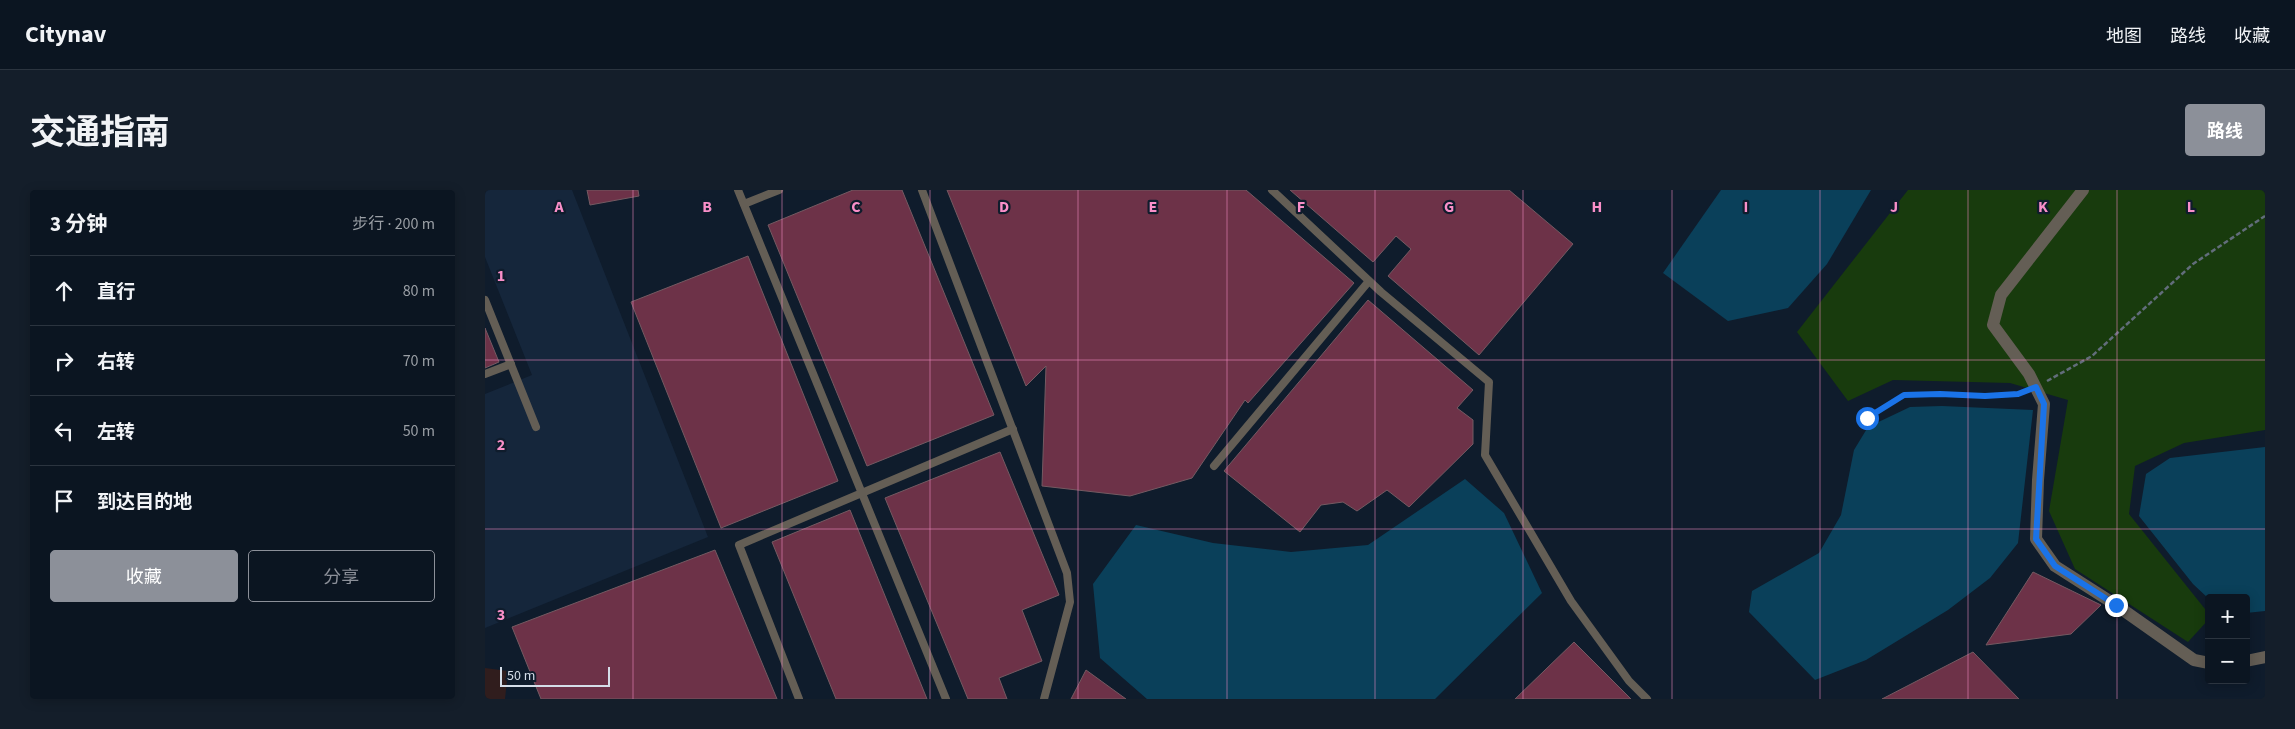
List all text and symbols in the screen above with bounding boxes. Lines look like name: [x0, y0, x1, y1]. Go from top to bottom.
text: Citynav: [25, 17, 106, 52]
text: 地图: [2106, 24, 2142, 49]
text: 路线: [2170, 24, 2206, 49]
text: 收藏: [2234, 24, 2270, 49]
button: 路线: [2185, 104, 2265, 156]
text: 交通指南: [30, 108, 170, 158]
text: A: [553, 196, 564, 218]
text: B: [702, 196, 712, 218]
text: C: [851, 196, 861, 218]
text: D: [999, 196, 1009, 218]
text: E: [1149, 196, 1157, 218]
text: F: [1297, 196, 1305, 218]
text: G: [1444, 196, 1454, 218]
text: H: [1592, 196, 1602, 218]
text: I: [1744, 196, 1748, 218]
text: J: [1890, 196, 1898, 218]
text: K: [2038, 196, 2048, 218]
text: L: [2187, 196, 2195, 218]
text: 3 分钟: [50, 209, 107, 239]
text: 步行 · 200 m: [352, 213, 435, 235]
text: 1: [497, 265, 505, 287]
icon: ahead: [50, 277, 78, 305]
text: 直行: [97, 279, 135, 306]
text: 80 m: [403, 280, 435, 302]
icon: right: [50, 347, 78, 375]
text: 右转: [97, 349, 135, 376]
text: 70 m: [403, 350, 435, 372]
route start: [1856, 407, 1879, 430]
icon: left: [50, 417, 78, 445]
text: 左转: [97, 419, 135, 446]
text: 50 m: [403, 420, 435, 442]
text: 2: [497, 434, 505, 456]
icon: arrive: [50, 487, 78, 515]
text: 到达目的地: [97, 489, 192, 516]
button: 收藏: [50, 550, 238, 602]
button: 分享: [248, 550, 435, 602]
route end: [2105, 594, 2128, 617]
map controls: [2205, 594, 2250, 684]
button: +: [2205, 594, 2250, 639]
text: 3: [497, 604, 505, 626]
button: −: [2205, 639, 2250, 684]
scale bar: [500, 664, 610, 687]
text: 50 m: [507, 666, 535, 686]

